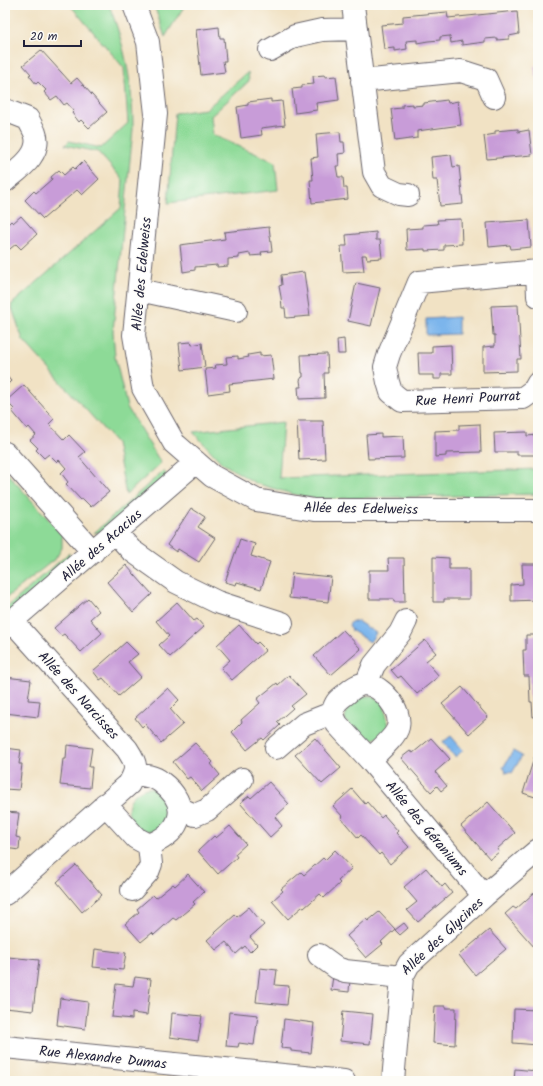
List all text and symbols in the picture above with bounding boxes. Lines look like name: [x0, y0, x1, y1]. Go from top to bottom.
scale bar: [24, 22, 81, 48]
text: 20 m: [30, 27, 58, 46]
street label: Allée des Edelweiss: [126, 216, 158, 332]
street label: Rue Henri Pourrat: [415, 385, 522, 413]
street label: Allée des Edelweiss: [304, 497, 418, 521]
street label: Allée des Acacias: [56, 504, 147, 587]
street label: Allée des Narcisses: [32, 646, 124, 745]
street label: Allée des Géraniums: [380, 776, 473, 881]
street label: Allée des Glycines: [396, 892, 489, 981]
street label: Rue Alexandre Dumas: [38, 1040, 168, 1076]

